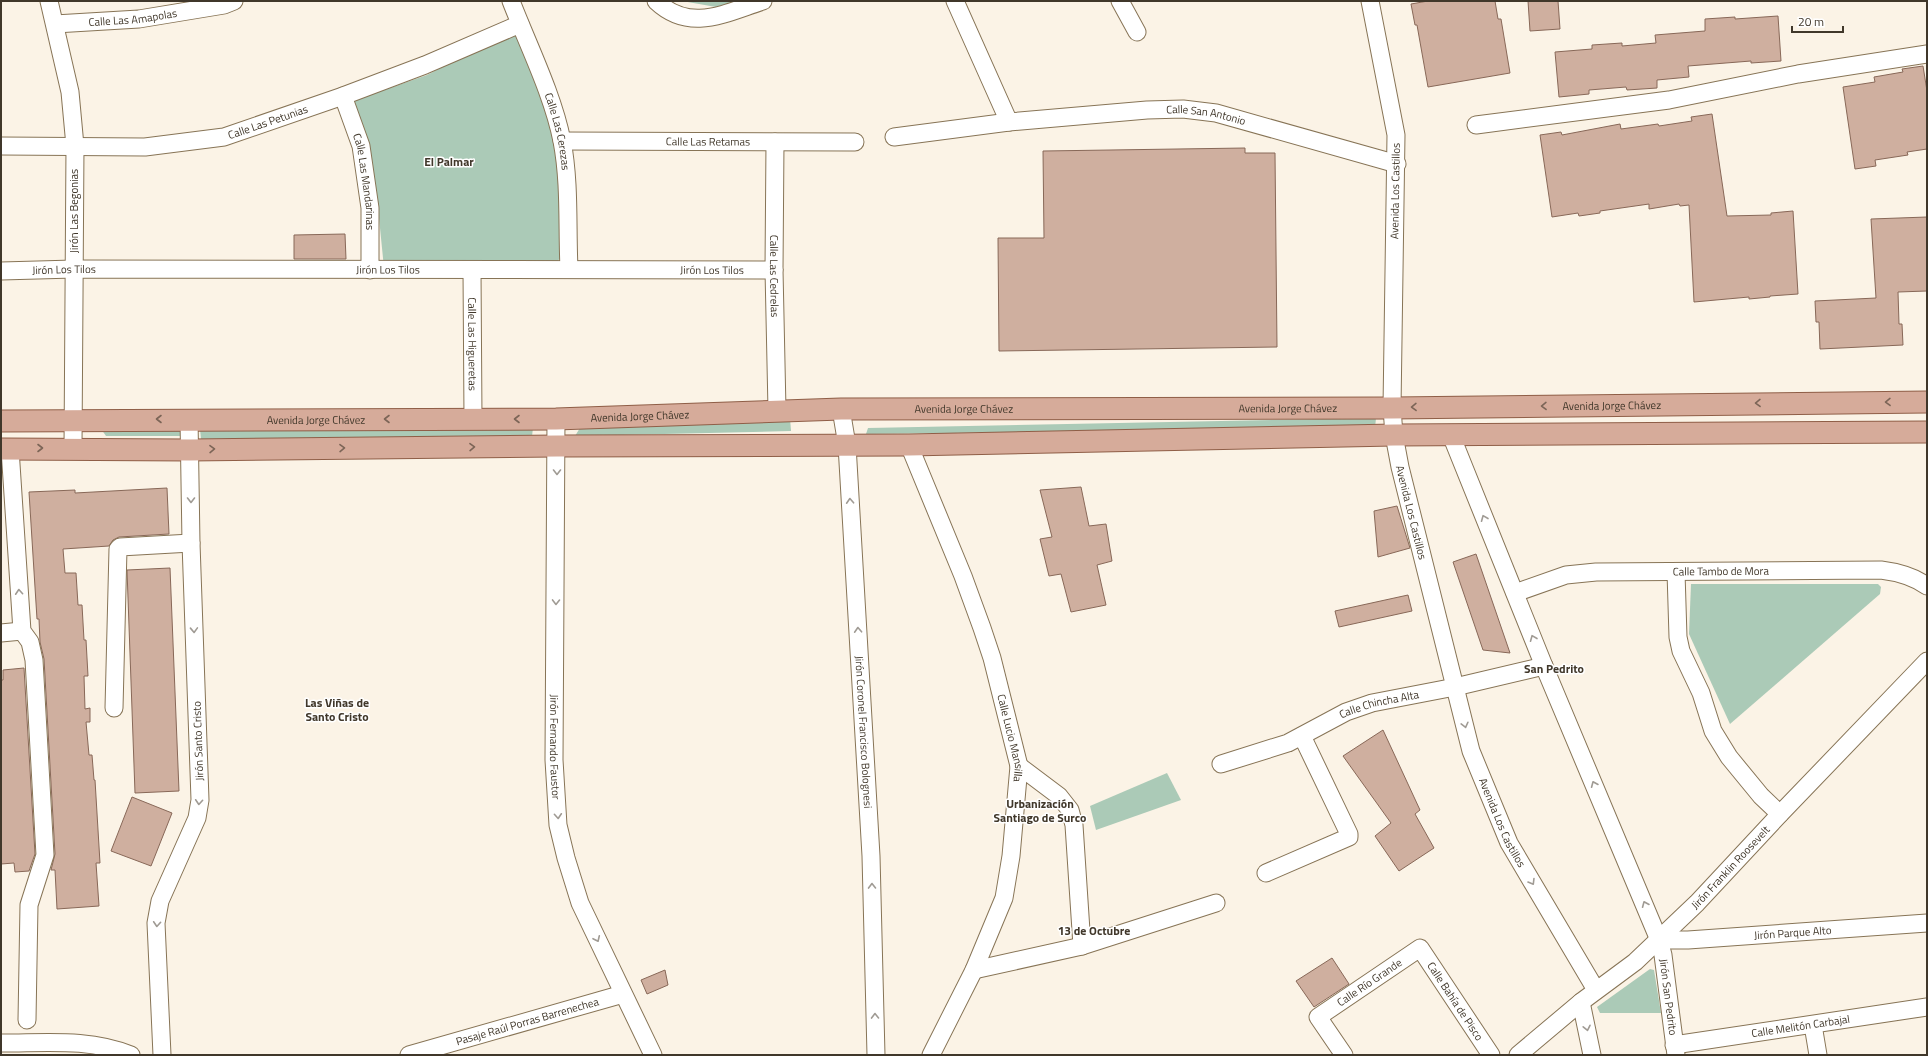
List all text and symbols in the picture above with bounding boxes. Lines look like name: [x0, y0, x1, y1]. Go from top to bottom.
street label: Calle Las Amapolas: [88, 5, 178, 30]
scale bar: [1792, 8, 1843, 34]
text: 20 m: [1798, 12, 1824, 31]
street label: Calle Las Cerezas: [541, 91, 574, 171]
street label: Calle Las Petunias: [226, 101, 310, 143]
street label: Calle San Antonio: [1166, 101, 1248, 129]
street label: Calle Las Mandarinas: [349, 131, 378, 230]
street label: Calle Las Retamas: [666, 133, 750, 150]
street label: Avenida Los Castillos: [1386, 143, 1404, 239]
district label: El Palmar: [424, 152, 474, 171]
street label: Jirón Las Begonias: [66, 169, 82, 253]
street label: Calle Las Cedrelas: [766, 235, 783, 317]
street label: Jirón Los Tilos: [32, 261, 96, 278]
street label: Jirón Los Tilos: [356, 261, 420, 277]
street label: Jirón Los Tilos: [680, 262, 744, 278]
street label: Calle Las Higueretas: [464, 297, 481, 391]
street label: Avenida Jorge Chávez: [1562, 397, 1661, 414]
one-way arrow: [1885, 398, 1891, 406]
one-way arrow: [1755, 399, 1761, 407]
street label: Avenida Jorge Chávez: [1238, 400, 1337, 416]
street label: Avenida Jorge Chávez: [914, 401, 1013, 417]
one-way arrow: [1541, 402, 1547, 410]
one-way arrow: [1411, 403, 1417, 411]
street label: Avenida Jorge Chávez: [590, 406, 690, 426]
street label: Avenida Jorge Chávez: [267, 412, 365, 428]
one-way arrow: [156, 415, 162, 423]
one-way arrow: [384, 415, 390, 423]
one-way arrow: [514, 415, 520, 423]
one-way arrow: [469, 443, 475, 451]
one-way arrow: [37, 444, 43, 452]
one-way arrow: [339, 444, 345, 452]
one-way arrow: [209, 445, 215, 453]
street label: Avenida Los Castillos: [1392, 464, 1431, 561]
one-way arrow: [552, 469, 561, 475]
one-way arrow: [187, 497, 195, 503]
one-way arrow: [846, 498, 854, 504]
one-way arrow: [1481, 514, 1489, 521]
street label: Calle Tambo de Mora: [1673, 563, 1769, 579]
one-way arrow: [15, 589, 24, 595]
one-way arrow: [552, 599, 560, 605]
one-way arrow: [190, 627, 198, 633]
one-way arrow: [853, 627, 862, 633]
one-way arrow: [1530, 635, 1538, 643]
street label: Jirón Coronel Francisco Bolognesi: [851, 655, 876, 809]
district label: San Pedrito: [1524, 659, 1584, 678]
street label: Calle Chincha Alta: [1336, 686, 1421, 722]
street label: Calle Lucio Mansilla: [993, 692, 1027, 783]
district label: Las Viñas de Santo Cristo: [305, 693, 369, 726]
street label: Jirón Fernando Faustor: [546, 694, 564, 800]
street label: Jirón Santo Cristo: [189, 701, 207, 781]
one-way arrow: [1460, 722, 1468, 728]
street label: Avenida Los Castillos: [1475, 775, 1530, 870]
one-way arrow: [1591, 780, 1599, 788]
district label: Urbanización Santiago de Surco: [994, 794, 1087, 827]
one-way arrow: [195, 799, 204, 805]
one-way arrow: [553, 813, 562, 819]
street label: Jirón Franklin Roosevelt: [1687, 822, 1773, 913]
one-way arrow: [1528, 878, 1535, 885]
one-way arrow: [868, 883, 876, 889]
one-way arrow: [1641, 900, 1649, 907]
one-way arrow: [152, 921, 161, 927]
district label: 13 de Octubre: [1058, 921, 1130, 940]
street label: Jirón Parque Alto: [1753, 922, 1832, 943]
one-way arrow: [592, 935, 600, 942]
street label: Calle Río Grande: [1334, 954, 1405, 1010]
street label: Jirón San Pedrito: [1656, 958, 1681, 1036]
street label: Calle Bahía de Pisco: [1423, 959, 1487, 1044]
street label: Pasaje Raúl Porras Barrenechea: [454, 993, 601, 1049]
street label: Calle Melitón Carbajal: [1750, 1011, 1851, 1041]
one-way arrow: [871, 1013, 879, 1019]
one-way arrow: [1582, 1025, 1590, 1032]

